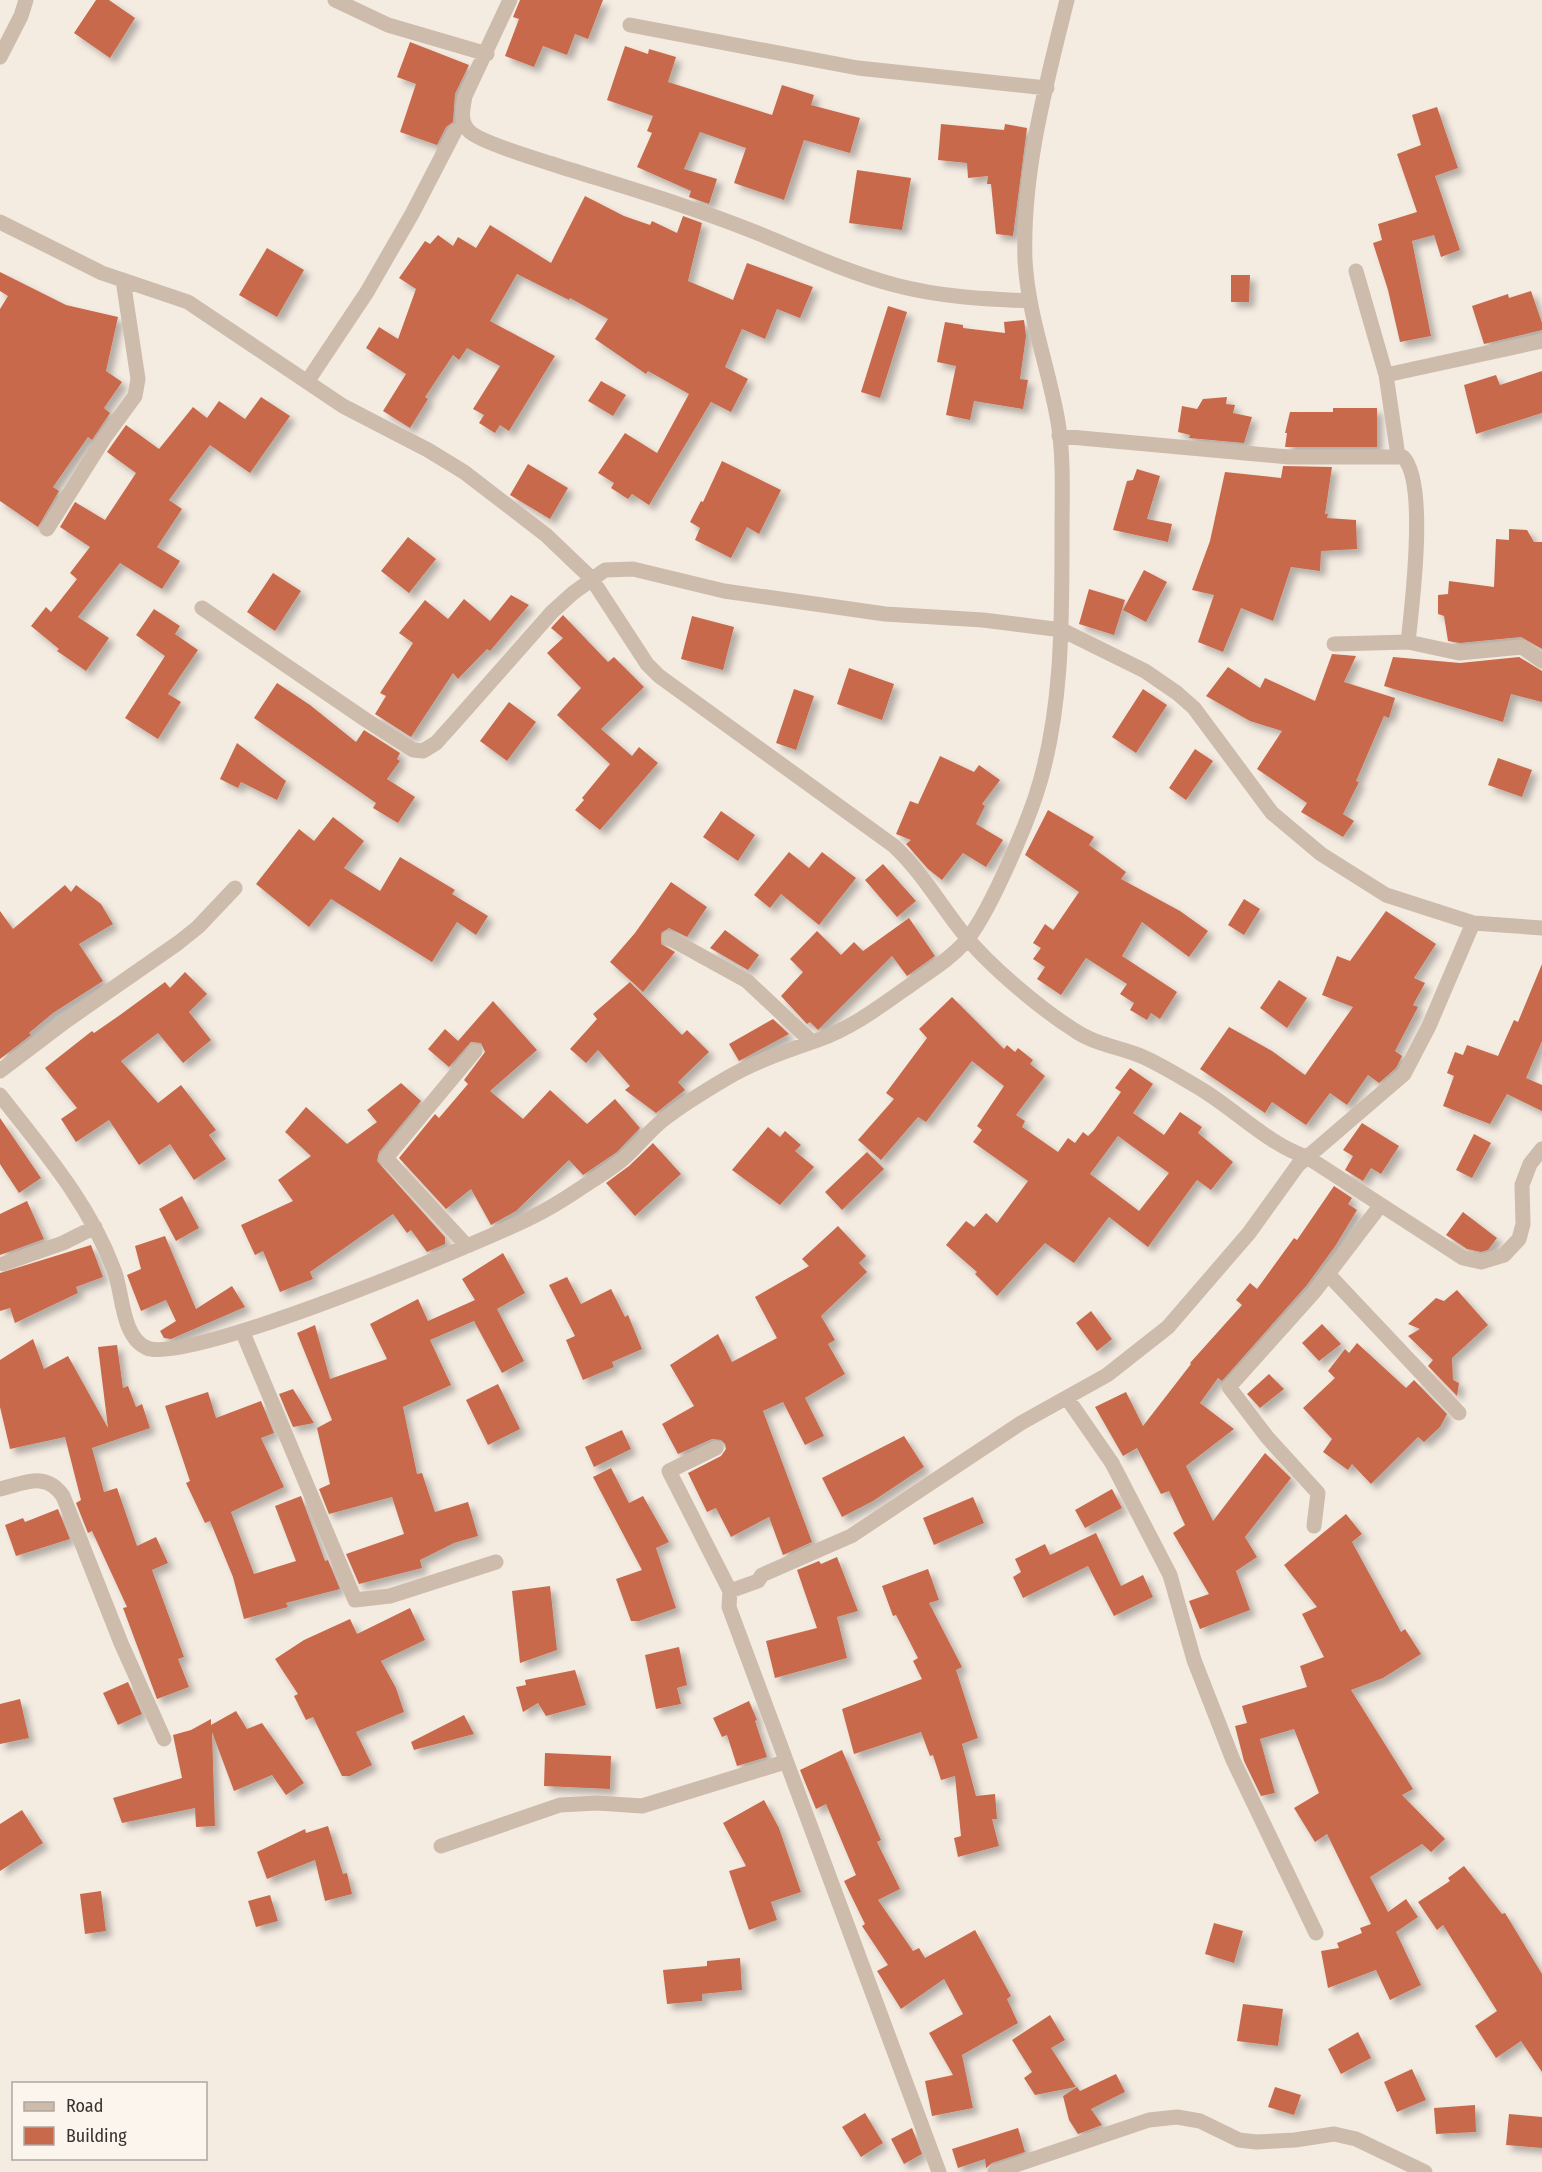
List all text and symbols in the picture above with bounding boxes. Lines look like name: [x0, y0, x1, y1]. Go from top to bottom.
legend: [12, 2082, 207, 2160]
text: Road: [66, 2095, 103, 2117]
text: Building: [66, 2125, 127, 2147]

